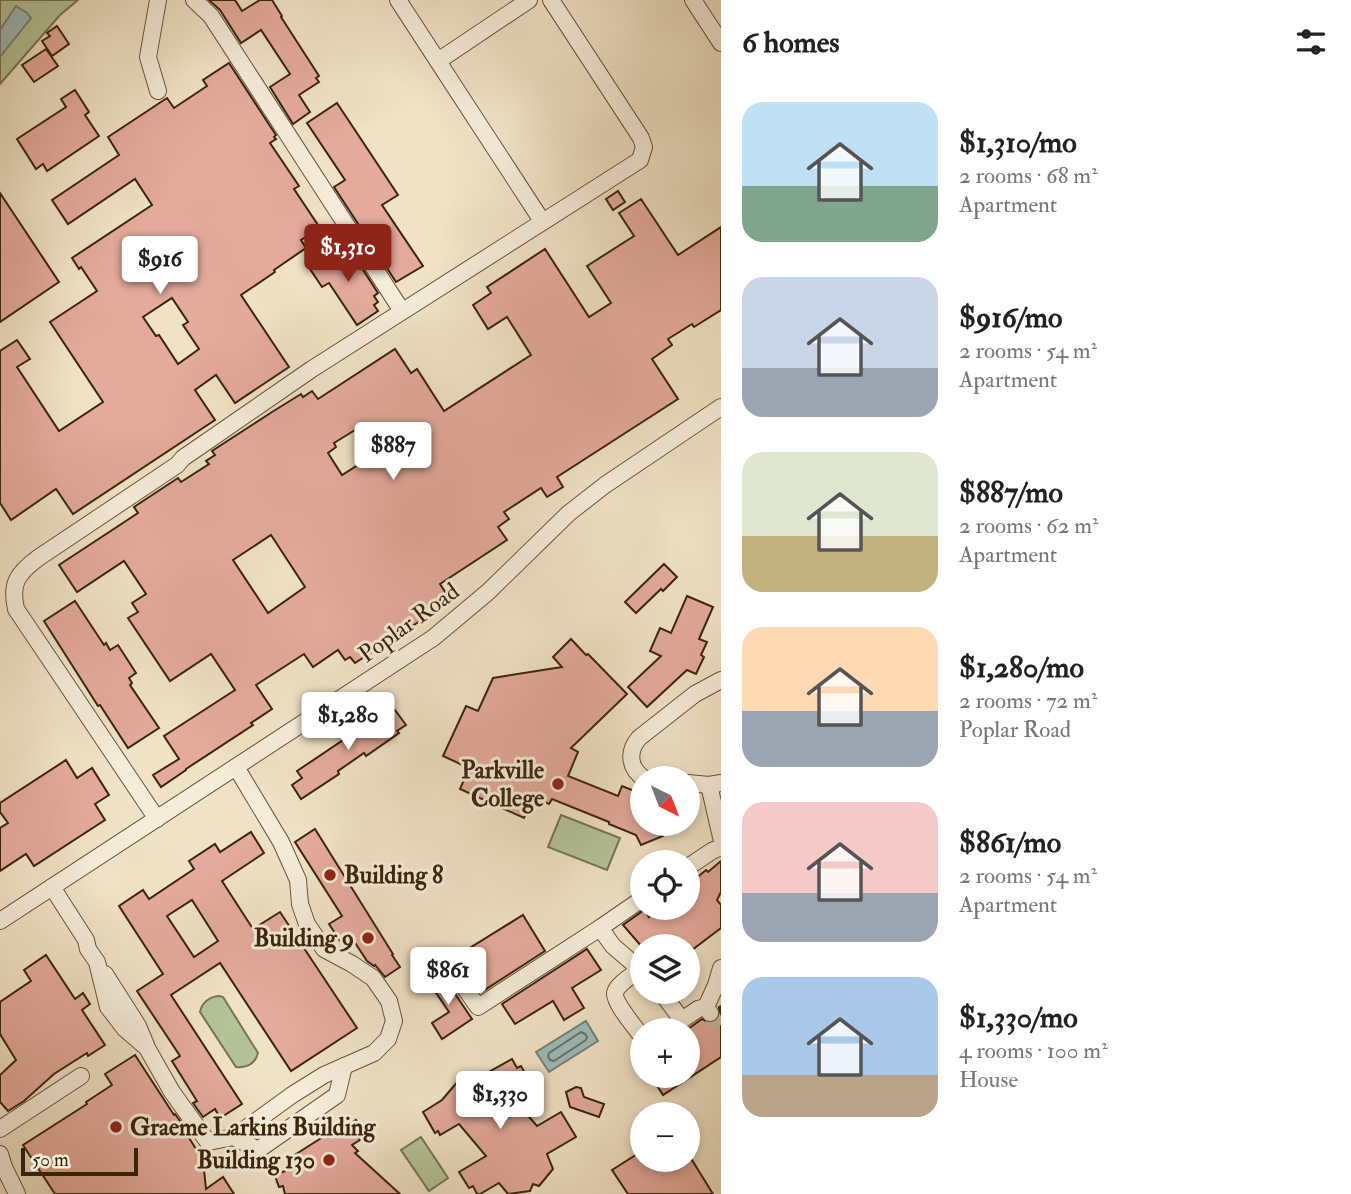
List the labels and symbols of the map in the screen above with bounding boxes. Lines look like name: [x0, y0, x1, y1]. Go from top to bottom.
pin: $1,310: [291, 224, 405, 284]
pin: $916: [119, 236, 201, 296]
pin: $887: [352, 422, 434, 482]
street label: Poplar Road: [353, 576, 466, 670]
pin: $1,280: [291, 692, 405, 752]
place label: Parkville College: [461, 755, 544, 814]
north arrow: [630, 766, 700, 836]
marker: Parkville College: [550, 776, 566, 792]
place label: Building 8: [344, 860, 444, 891]
marker: Building 8: [322, 867, 338, 883]
place label: Building 9: [254, 923, 354, 954]
marker: Building 9: [360, 930, 376, 946]
pin: $861: [407, 948, 489, 1007]
pin: $1,330: [443, 1072, 557, 1131]
place label: Graeme Larkins Building: [130, 1112, 376, 1143]
marker: Graeme Larkins Building: [108, 1119, 124, 1135]
scale bar: [21, 1145, 138, 1177]
place label: Building 130: [197, 1145, 315, 1176]
marker: Building 130: [321, 1152, 337, 1168]

